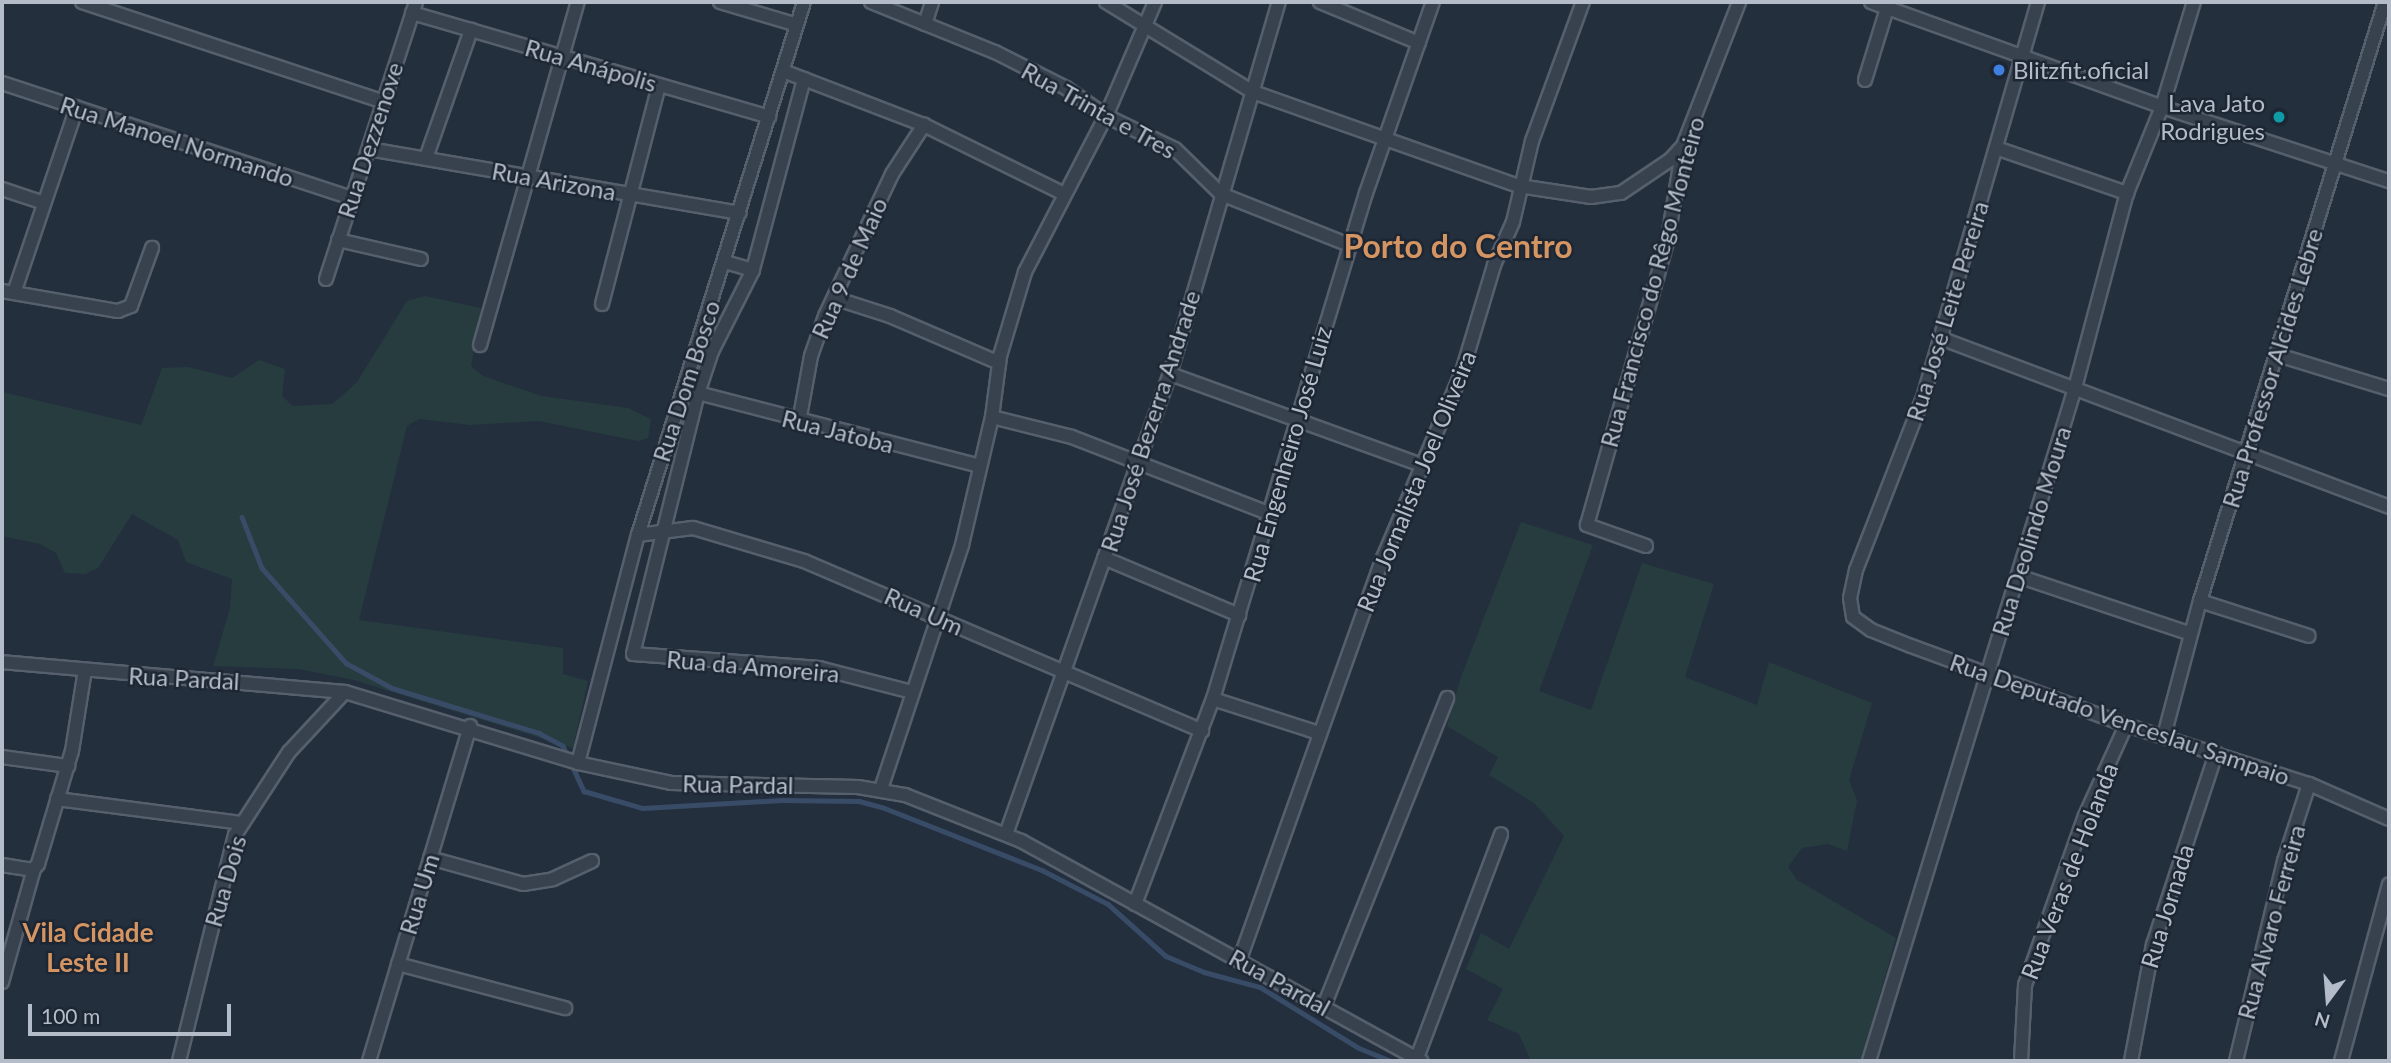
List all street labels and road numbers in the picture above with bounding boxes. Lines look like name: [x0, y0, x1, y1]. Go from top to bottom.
street label: Rua Anápolis: [521, 32, 661, 98]
street label: Rua Trinta e Tres: [1016, 55, 1182, 165]
street label: Rua Dezzenove: [331, 58, 409, 222]
street label: Rua Manoel Normando: [57, 90, 297, 192]
street label: Rua Francisco do Rêgo Monteiro: [1594, 114, 1710, 450]
street label: Rua Arizona: [489, 156, 619, 206]
street label: Rua 9 de Maio: [805, 193, 893, 343]
street label: Rua José Leite Pereira: [1900, 197, 1994, 425]
street label: Rua Professor Alcides Lebre: [2216, 224, 2328, 512]
street label: Rua José Bezerra Andrade: [1094, 286, 1206, 556]
street label: Rua Dom Bosco: [646, 297, 726, 465]
street label: Rua Engenheiro José Luiz: [1237, 323, 1337, 585]
street label: Rua Jornalista Joel Oliveira: [1350, 345, 1482, 617]
street label: Rua Jatoba: [779, 403, 897, 459]
street label: Rua Deolindo Moura: [1985, 423, 2077, 639]
street label: Rua Um: [880, 581, 968, 641]
street label: Rua da Amoreira: [665, 644, 841, 688]
street label: Rua Deputado Venceslau Sampaio: [1946, 647, 2294, 791]
street label: Rua Pardal: [128, 661, 240, 695]
street label: Rua Veras de Holanda: [2014, 758, 2124, 984]
street label: Rua Pardal: [682, 769, 794, 799]
street label: Rua Alvaro Ferreira: [2231, 821, 2311, 1023]
street label: Rua Dois: [198, 832, 252, 930]
street label: Rua Jornada: [2134, 840, 2200, 972]
street label: Rua Um: [393, 850, 445, 938]
street label: Rua Pardal: [1224, 942, 1336, 1022]

